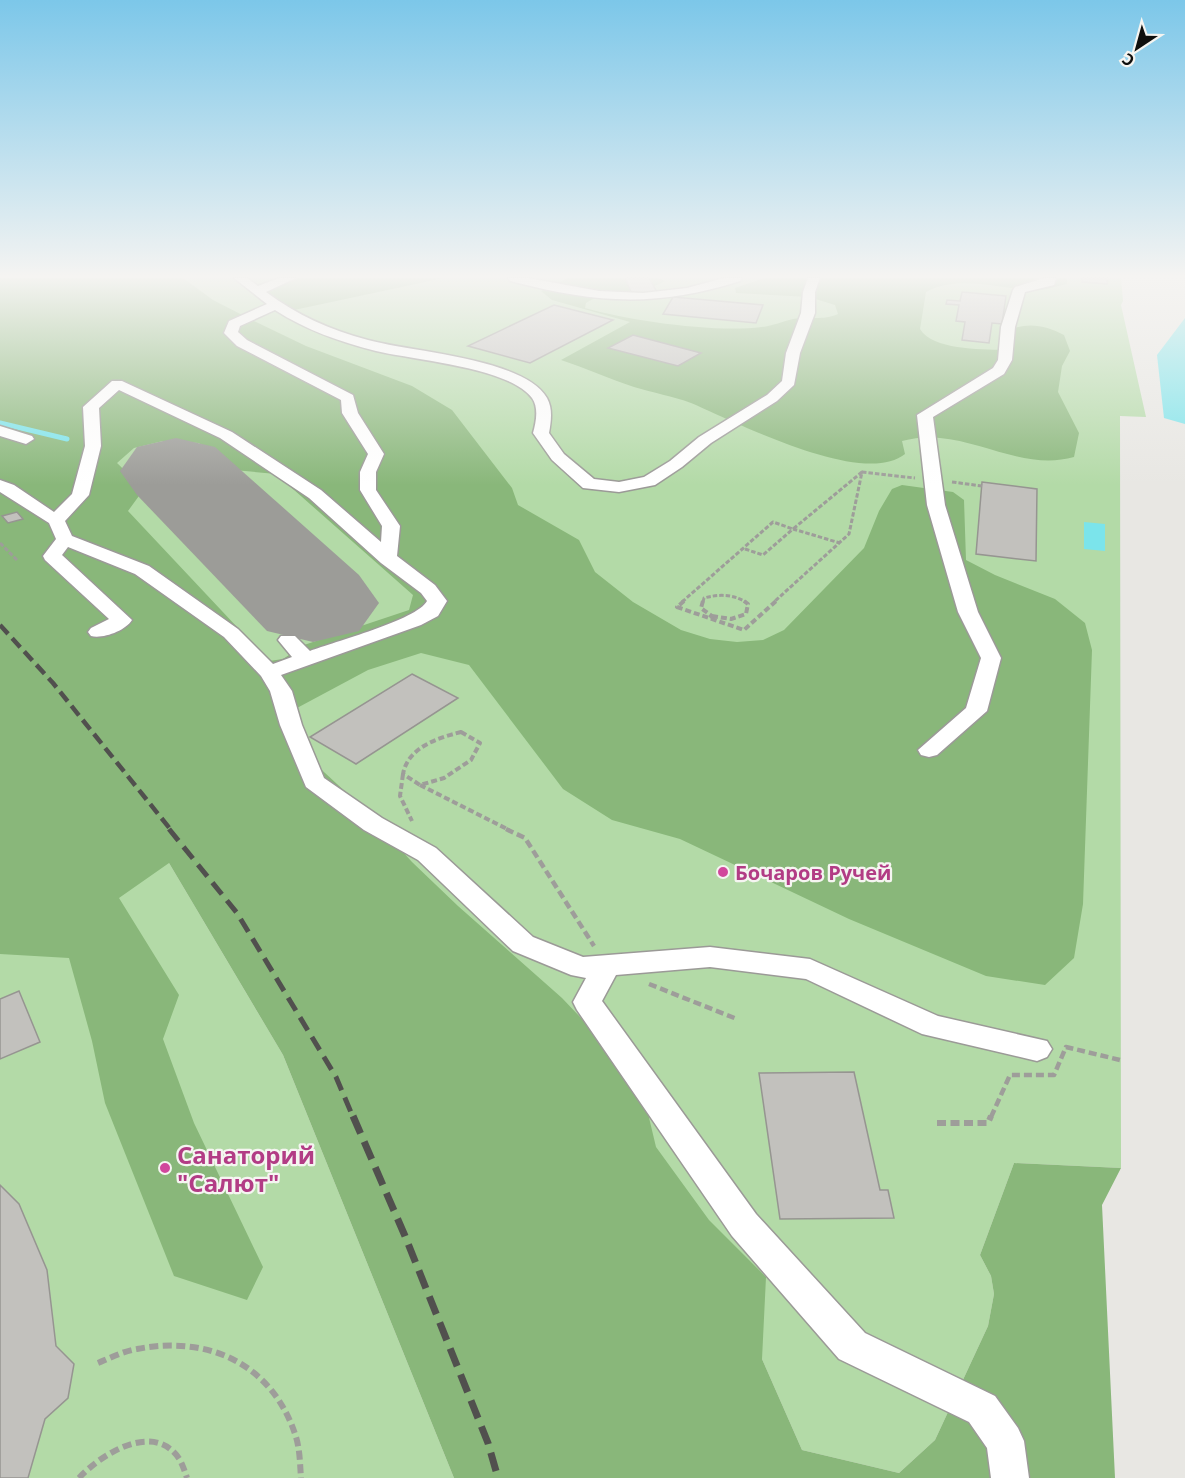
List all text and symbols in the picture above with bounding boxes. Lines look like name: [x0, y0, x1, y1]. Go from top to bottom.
north arrow: [1107, 18, 1167, 78]
text: С: [1118, 48, 1139, 72]
place label: Бочаров Ручей: [735, 859, 891, 886]
marker: Бочаров Ручей: [716, 865, 730, 879]
place label: Санаторий "Салют": [177, 1138, 315, 1199]
marker: Санаторий "Салют": [158, 1161, 172, 1175]

